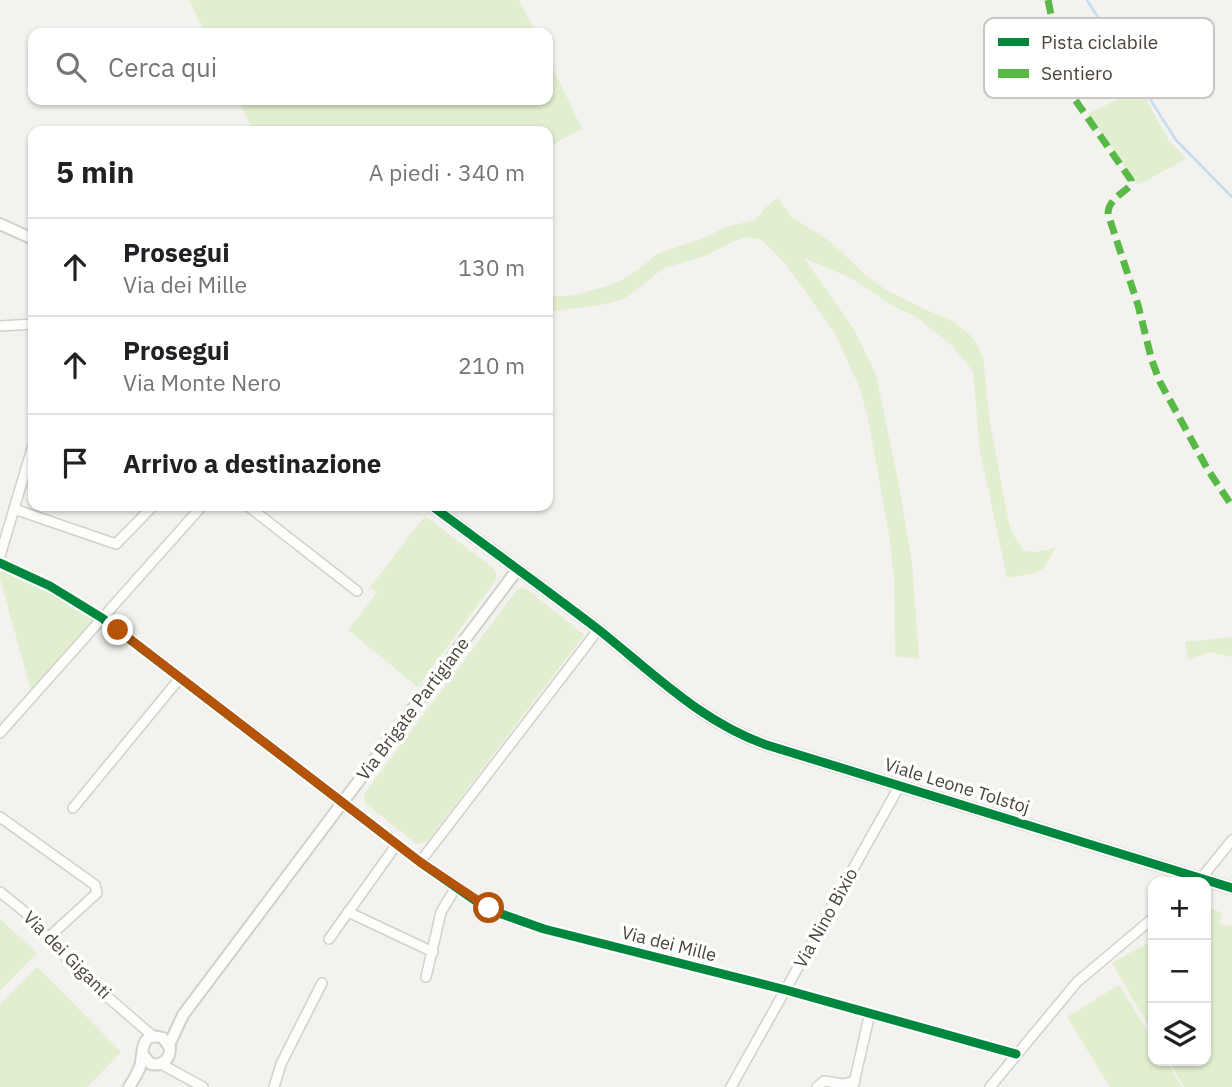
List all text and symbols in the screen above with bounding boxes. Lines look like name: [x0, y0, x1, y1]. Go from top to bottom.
legend: [984, 18, 1214, 98]
search box: [28, 28, 553, 105]
text: Pista ciclabile: [1041, 30, 1158, 54]
icon: search: [52, 48, 90, 86]
text: Cerca qui: [108, 50, 217, 84]
text: Sentiero: [1041, 61, 1113, 85]
text: 5 min: [56, 152, 134, 191]
text: A piedi · 340 m: [369, 157, 525, 187]
text: Prosegui: [123, 235, 230, 269]
icon: ahead: [56, 248, 94, 286]
text: 130 m: [458, 252, 525, 282]
text: Via dei Mille: [123, 269, 247, 299]
text: Prosegui: [123, 333, 230, 367]
icon: ahead: [56, 346, 94, 384]
text: 210 m: [458, 350, 525, 380]
text: Via Monte Nero: [123, 367, 281, 397]
icon: arrive: [56, 444, 94, 482]
text: Arrivo a destinazione: [123, 446, 381, 480]
route end: [102, 614, 133, 645]
street label: Via Brigate Partigiane: [351, 633, 474, 785]
street label: Viale Leone Tolstoj: [882, 752, 1033, 819]
street label: Via Nino Bixio: [789, 864, 863, 972]
map controls: [1148, 877, 1211, 1066]
button: +: [1148, 877, 1211, 940]
route start: [473, 892, 504, 923]
street label: Via dei Giganti: [18, 906, 116, 1004]
street label: Via dei Mille: [619, 921, 719, 966]
button: −: [1148, 940, 1211, 1003]
button: layers: [1148, 1003, 1211, 1066]

